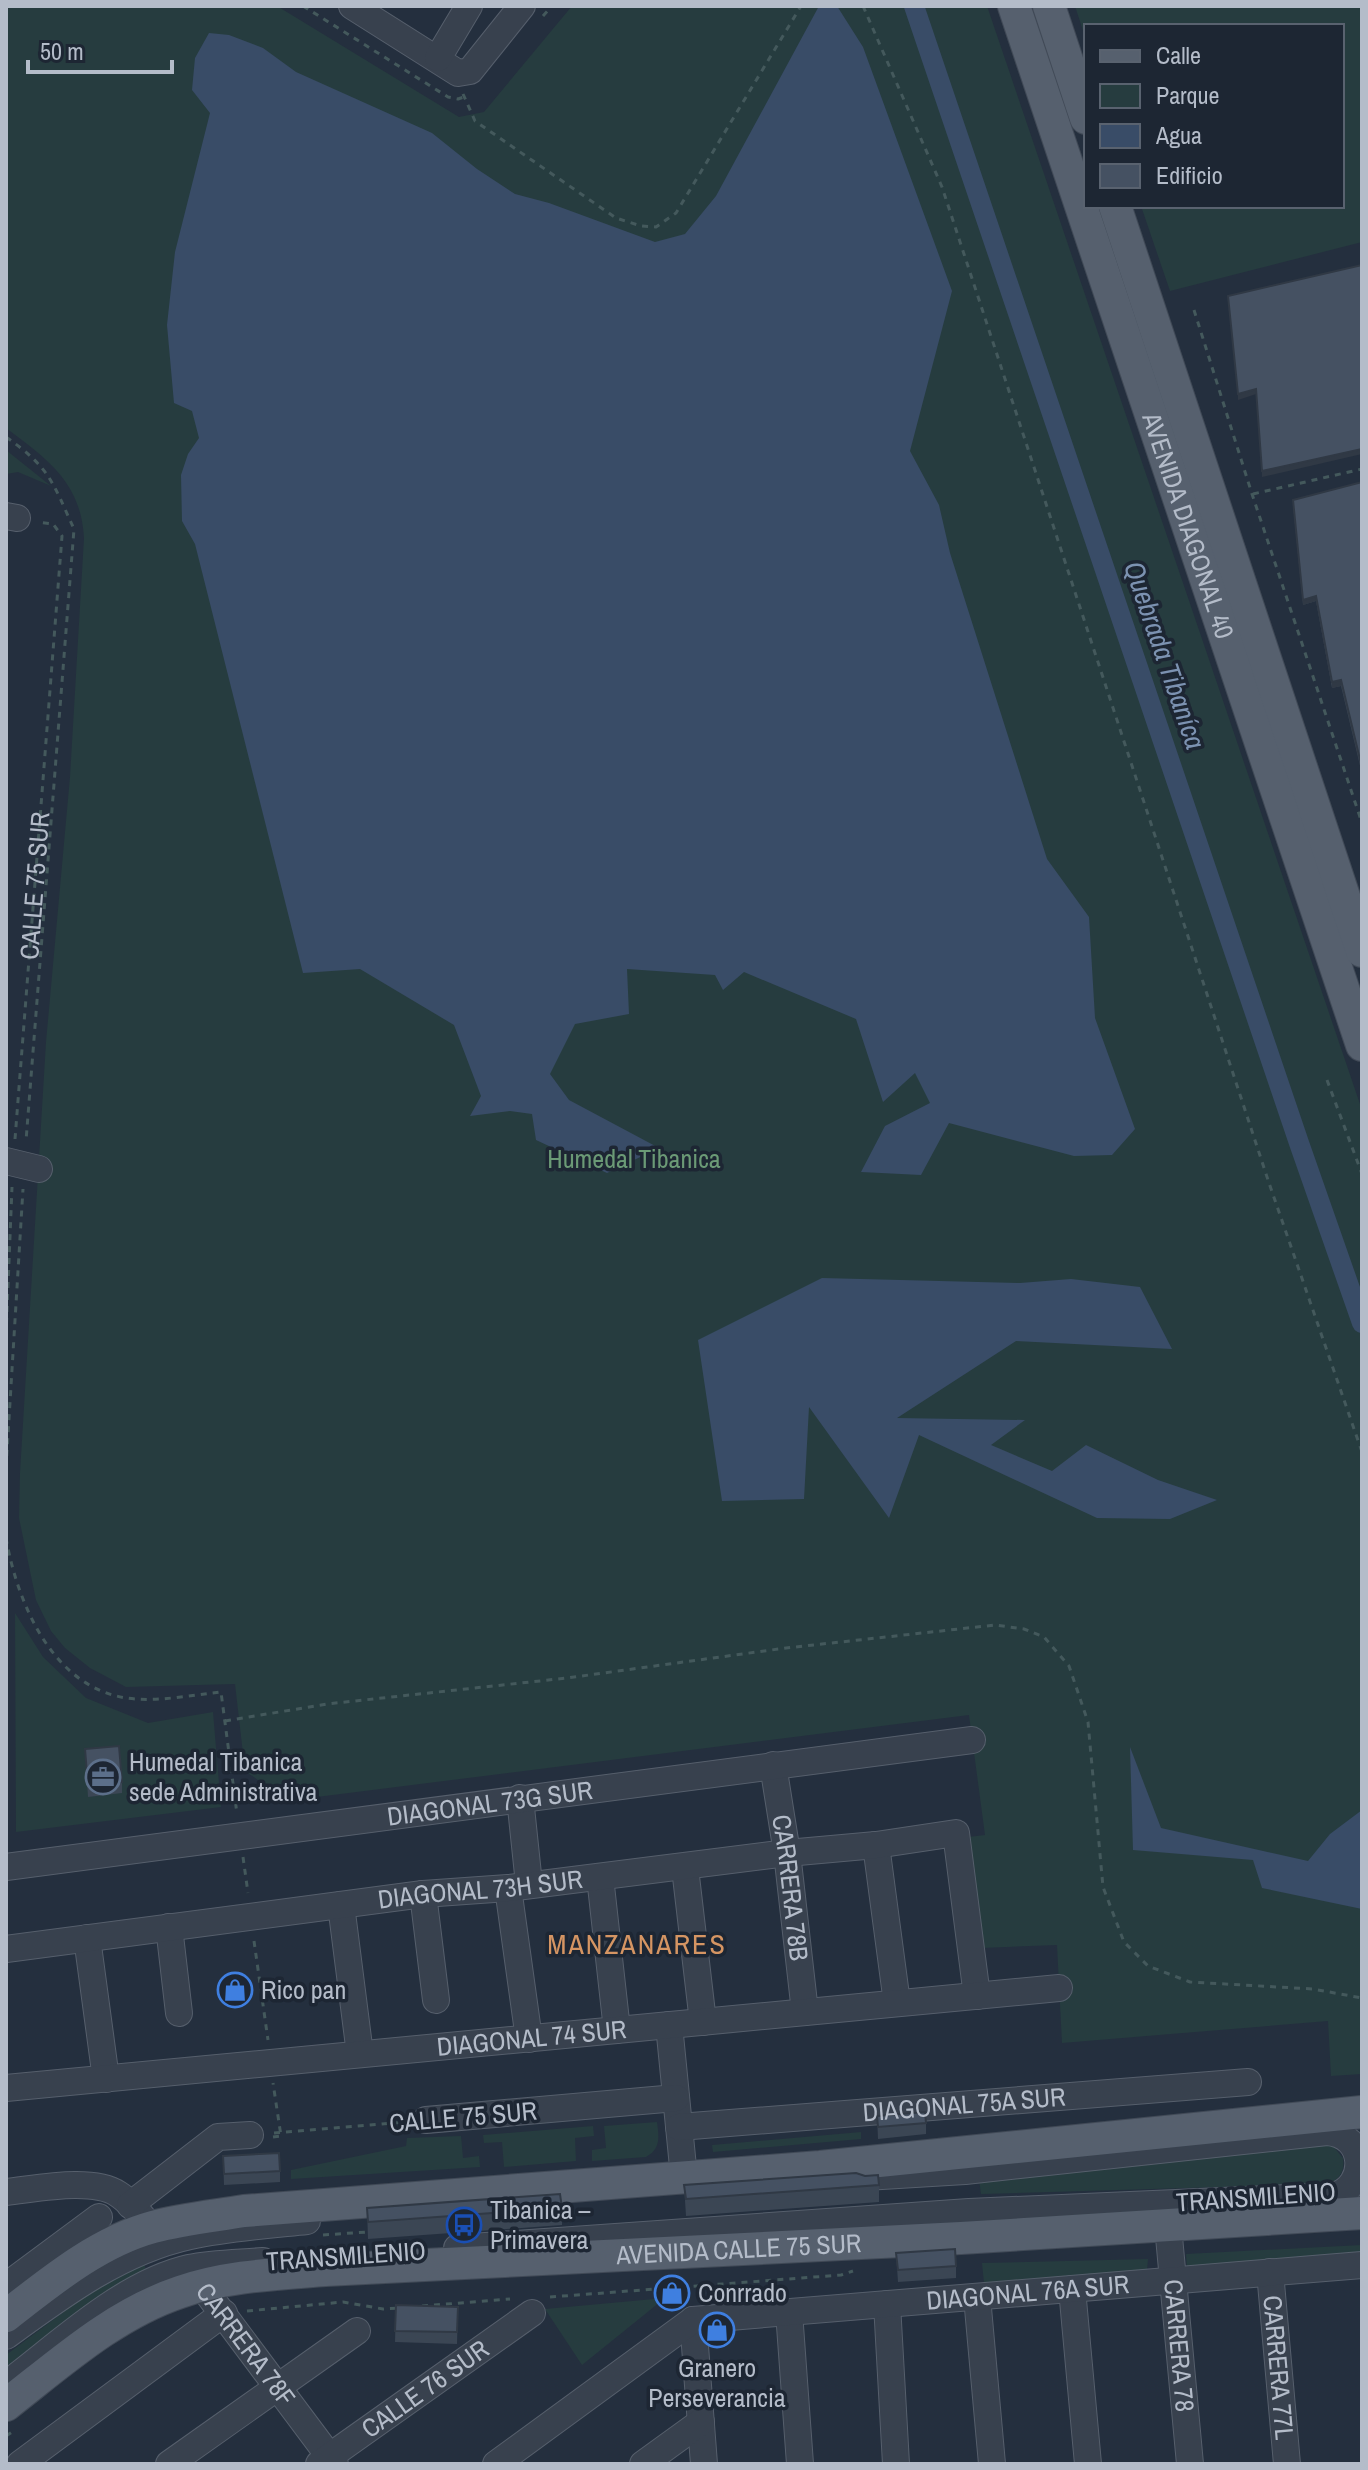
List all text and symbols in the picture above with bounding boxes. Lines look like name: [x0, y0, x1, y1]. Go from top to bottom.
scale bar: [28, 24, 172, 74]
legend: [1084, 24, 1344, 208]
text: 50 m: [40, 35, 84, 67]
text: Calle: [1156, 39, 1201, 71]
text: Parque: [1156, 79, 1219, 111]
text: Agua: [1155, 119, 1202, 151]
text: Edificio: [1156, 159, 1223, 191]
street label: AVENIDA DIAGONAL 40: [1134, 407, 1243, 643]
water label: Quebrada Tibaníca: [1115, 556, 1215, 754]
street label: CALLE 75 SUR: [11, 810, 57, 961]
park label: Humedal Tibanica: [547, 1141, 721, 1176]
place label: Humedal Tibanica sede Administrativa: [129, 1744, 318, 1809]
office icon: Humedal Tibanica sede Administrativa: [84, 1758, 122, 1796]
street label: DIAGONAL 73G SUR: [385, 1772, 595, 1834]
street label: CARRERA 78B: [764, 1812, 817, 1963]
street label: DIAGONAL 73H SUR: [376, 1861, 584, 1917]
district label: MANZANARES: [547, 1925, 727, 1963]
shop icon: Rico pan: [216, 1971, 254, 2009]
place label: Rico pan: [261, 1972, 346, 2007]
street label: DIAGONAL 74 SUR: [435, 2011, 628, 2064]
street label: DIAGONAL 75A SUR: [861, 2078, 1067, 2129]
street label: CALLE 75 SUR: [388, 2093, 538, 2140]
street label: TRANSMILENIO: [1175, 2173, 1337, 2220]
place label: Tibanica – Primavera: [490, 2192, 590, 2257]
bus stop icon: Tibanica – Primavera: [445, 2206, 483, 2244]
street label: AVENIDA CALLE 75 SUR: [615, 2225, 862, 2272]
street label: TRANSMILENIO: [265, 2232, 427, 2279]
street label: DIAGONAL 76A SUR: [925, 2266, 1131, 2318]
shop icon: Conrrado: [653, 2274, 691, 2312]
street label: CARRERA 78F: [188, 2275, 304, 2413]
place label: Conrrado: [698, 2275, 787, 2310]
street label: CARRERA 78: [1156, 2278, 1203, 2413]
street label: CARRERA 77L: [1255, 2294, 1303, 2441]
shop icon: Granero Perseverancia: [698, 2311, 736, 2349]
street label: CALLE 76 SUR: [354, 2331, 495, 2446]
place label: Granero Perseverancia: [648, 2350, 786, 2415]

